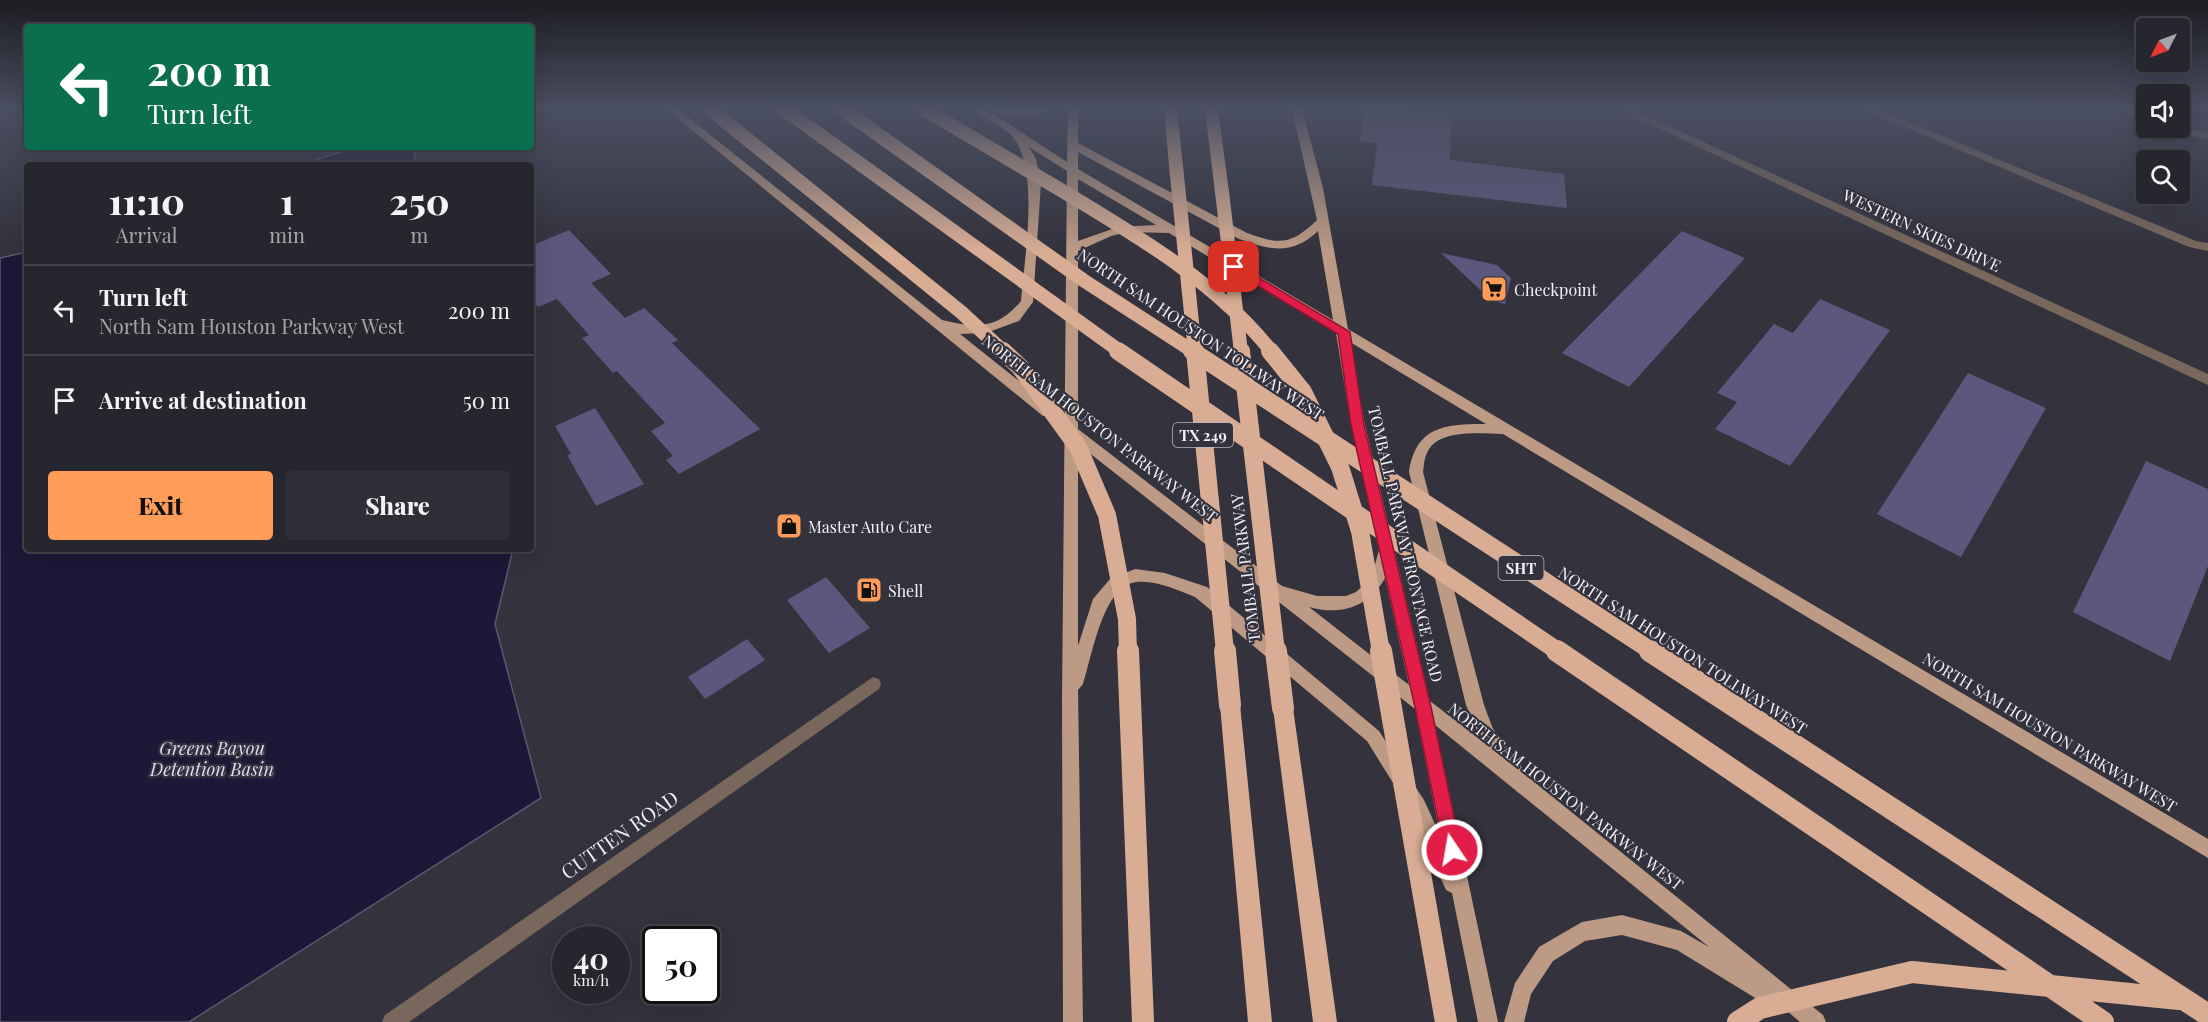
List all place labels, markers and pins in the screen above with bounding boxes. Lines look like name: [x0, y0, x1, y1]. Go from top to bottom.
pin: [1208, 241, 1259, 292]
supermarket icon: Checkpoint: [1479, 274, 1509, 304]
place label: Checkpoint: [1514, 279, 1597, 300]
shop icon: Master Auto Care: [774, 511, 804, 541]
place label: Master Auto Care: [808, 516, 932, 537]
fuel station icon: Shell: [854, 575, 884, 605]
place label: Shell: [888, 580, 924, 601]

